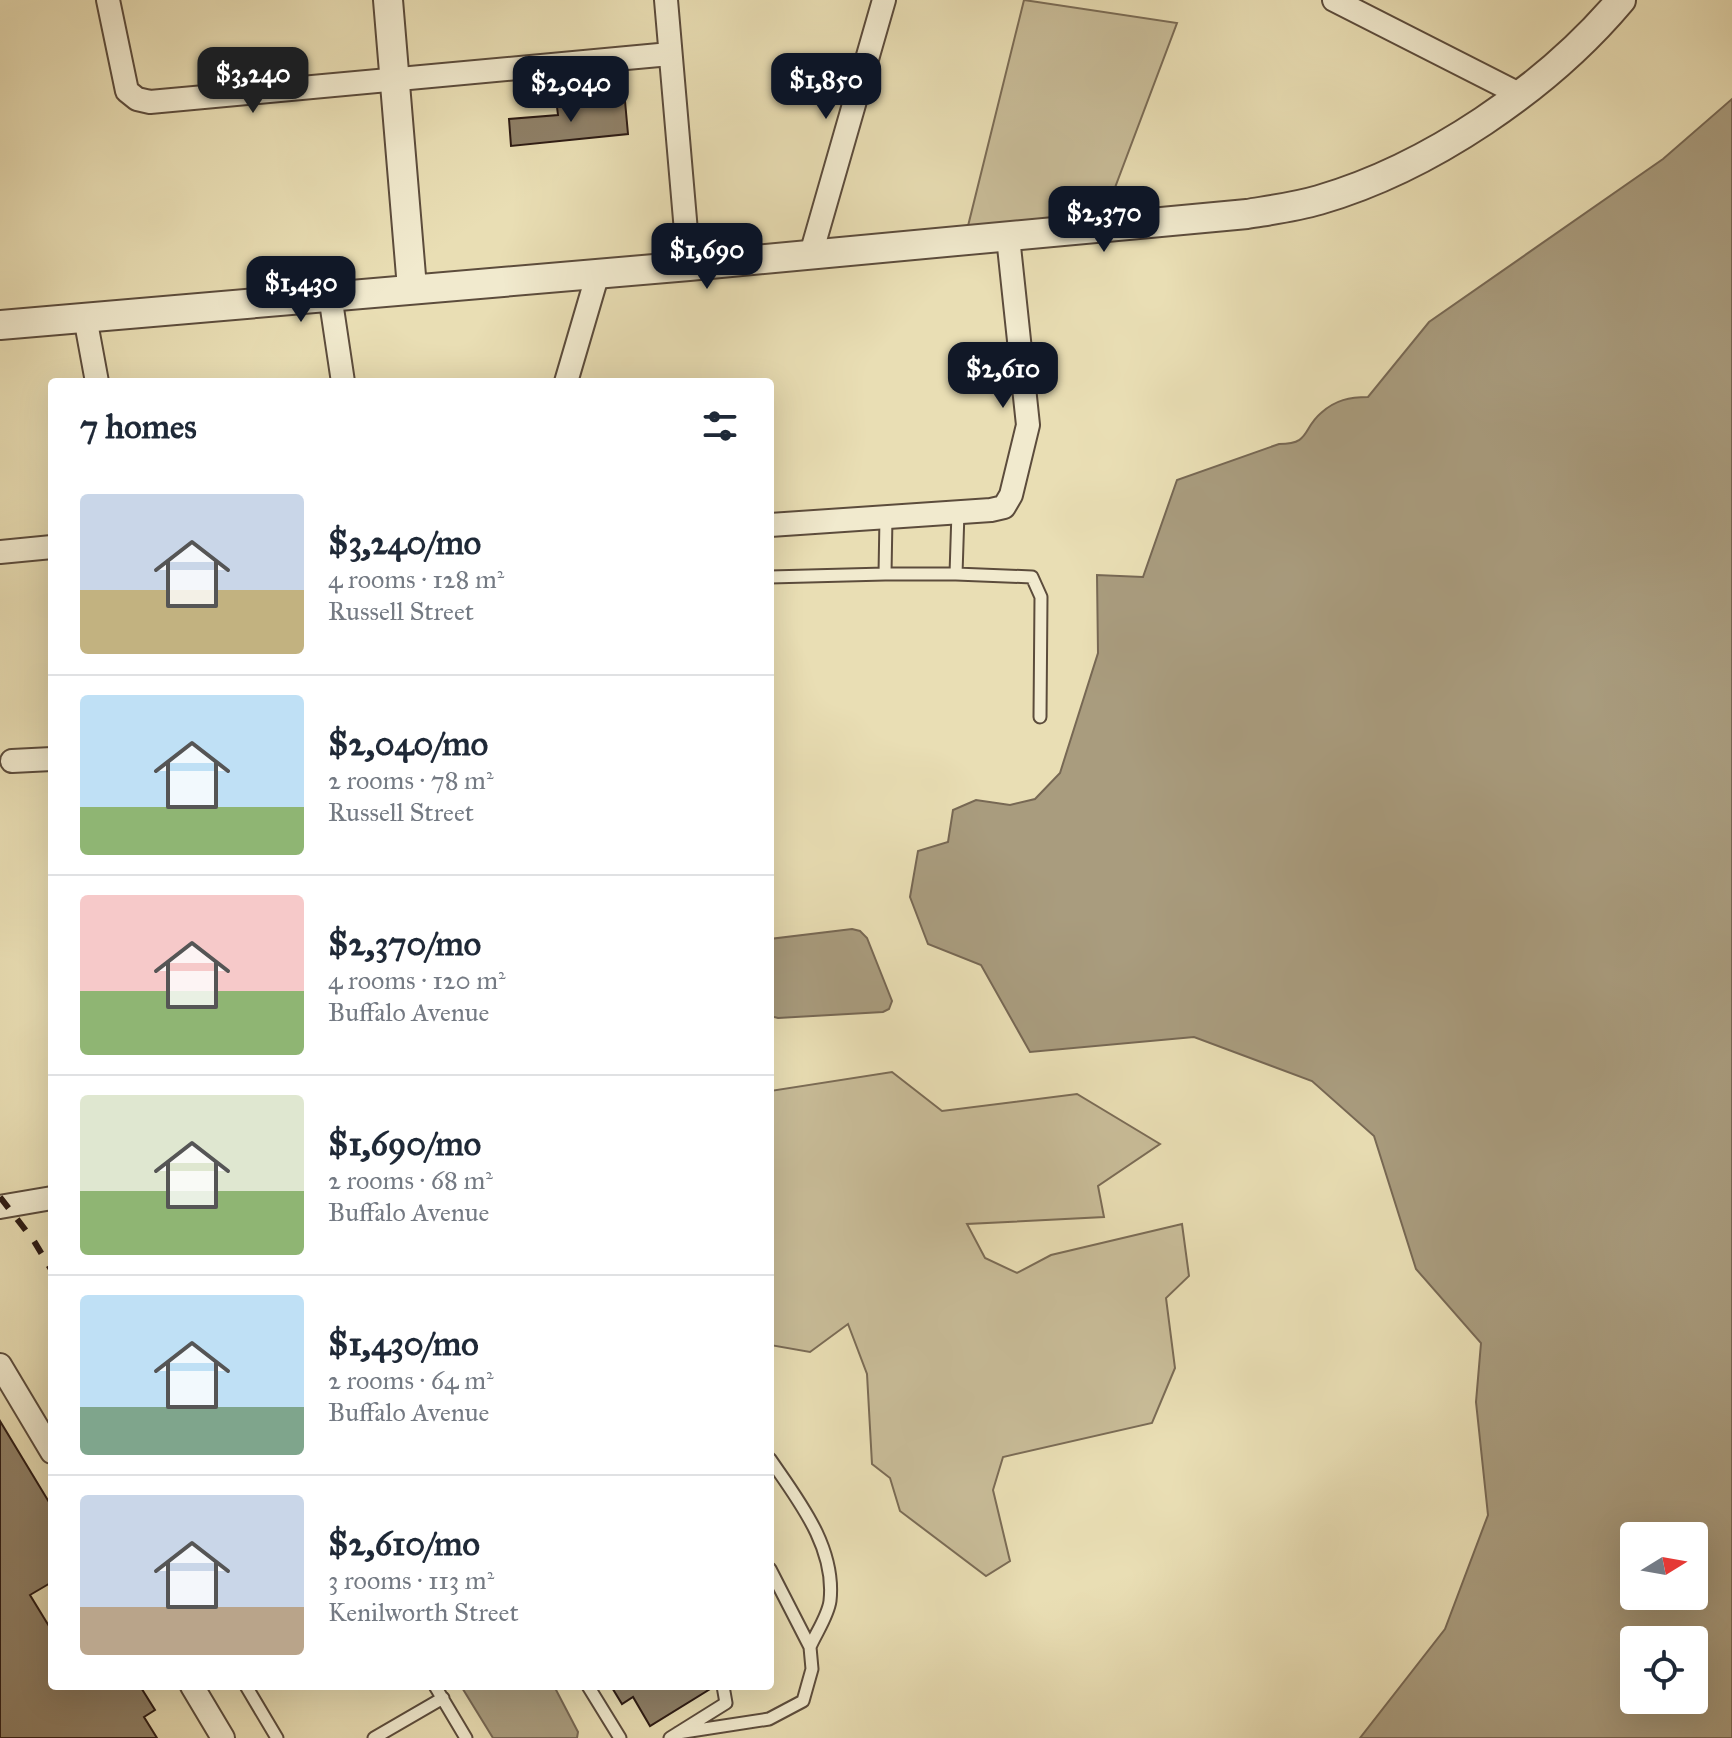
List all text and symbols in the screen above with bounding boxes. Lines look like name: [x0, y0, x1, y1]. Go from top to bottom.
pin: $3,240: [188, 47, 318, 115]
pin: $1,850: [761, 53, 891, 121]
pin: $2,040: [506, 56, 636, 124]
text: $3,240: [215, 57, 291, 89]
text: $1,850: [789, 63, 863, 95]
text: $2,040: [531, 66, 611, 98]
pin: $2,370: [1039, 186, 1169, 254]
text: $2,370: [1066, 196, 1142, 228]
pin: $1,690: [642, 223, 772, 291]
text: $1,690: [669, 233, 745, 265]
pin: $1,430: [236, 256, 366, 324]
text: $1,430: [264, 266, 338, 298]
pin: $2,610: [938, 342, 1068, 410]
text: $2,610: [966, 352, 1040, 384]
icon: filters: [698, 404, 742, 448]
text: 7 homes: [80, 406, 197, 447]
text: $3,240/mo: [328, 522, 481, 563]
icon: home: [144, 526, 240, 622]
text: 4 rooms · 128 m²: [328, 563, 504, 595]
text: Russell Street: [328, 595, 474, 627]
text: $2,040/mo: [328, 723, 488, 764]
icon: home: [144, 727, 240, 823]
text: 2 rooms · 78 m²: [328, 764, 493, 796]
text: Russell Street: [328, 796, 474, 828]
text: $2,370/mo: [328, 923, 481, 964]
icon: home: [144, 927, 240, 1023]
text: 4 rooms · 120 m²: [328, 964, 506, 996]
text: Buffalo Avenue: [328, 996, 489, 1028]
text: $1,690/mo: [328, 1123, 481, 1164]
icon: home: [144, 1127, 240, 1223]
text: 2 rooms · 68 m²: [328, 1164, 493, 1196]
text: Buffalo Avenue: [328, 1196, 489, 1228]
text: $1,430/mo: [328, 1323, 479, 1364]
icon: home: [144, 1327, 240, 1423]
text: 2 rooms · 64 m²: [328, 1364, 494, 1396]
text: Buffalo Avenue: [328, 1396, 489, 1428]
north arrow: [1620, 1522, 1708, 1610]
map controls: [1620, 1522, 1708, 1714]
text: $2,610/mo: [328, 1523, 480, 1564]
icon: home: [144, 1527, 240, 1623]
text: 3 rooms · 113 m²: [328, 1564, 494, 1596]
text: Kenilworth Street: [328, 1596, 519, 1628]
button: locate: [1620, 1626, 1708, 1714]

